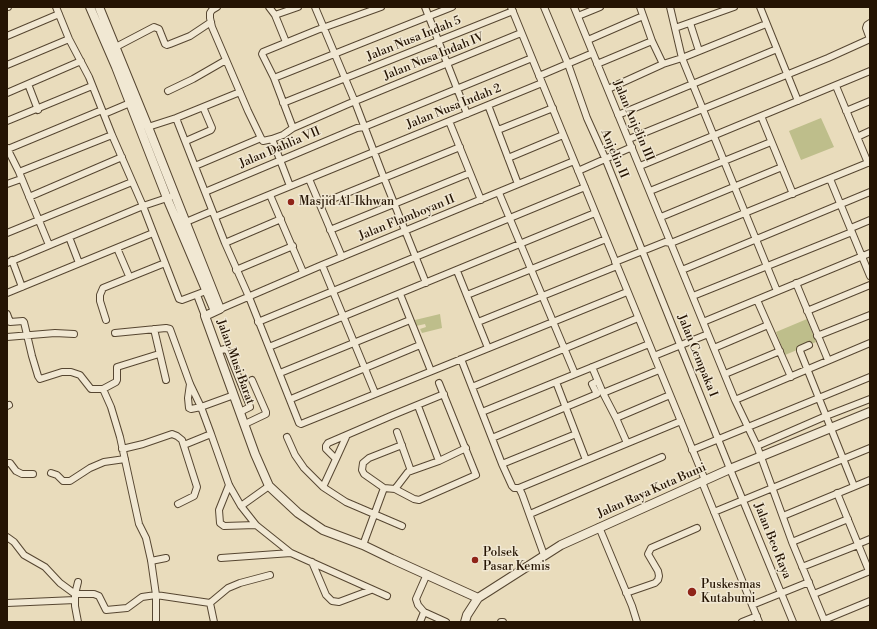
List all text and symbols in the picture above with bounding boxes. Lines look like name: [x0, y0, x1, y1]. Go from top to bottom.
street label: Jalan Nusa Indah 5: [365, 13, 463, 65]
street label: Jalan Nusa Indah IV: [382, 30, 486, 84]
street label: Jalan Anjelin III: [609, 78, 657, 164]
street label: Jalan Nusa Indah 2: [405, 81, 503, 133]
street label: Jalan Dahlia VII: [237, 124, 323, 172]
street label: Anjelin II: [597, 127, 631, 181]
street label: Jalan Flamboyan II: [357, 192, 457, 244]
place label: Masjid Al-Ikhwan: [299, 195, 394, 209]
marker: Masjid Al-Ikhwan: [286, 197, 296, 207]
street label: Jalan Cempaka I: [674, 313, 720, 399]
street label: Jalan Musi Barat: [213, 317, 257, 407]
street label: Jalan Raya Kuta Bumi: [595, 460, 709, 522]
street label: Jalan Beo Raya: [750, 501, 794, 581]
place label: Polsek Pasar Kemis: [483, 546, 550, 574]
marker: Polsek Pasar Kemis: [470, 555, 480, 565]
place label: Puskesmas Kutabumi: [701, 578, 761, 606]
marker: Puskesmas Kutabumi: [686, 586, 698, 598]

